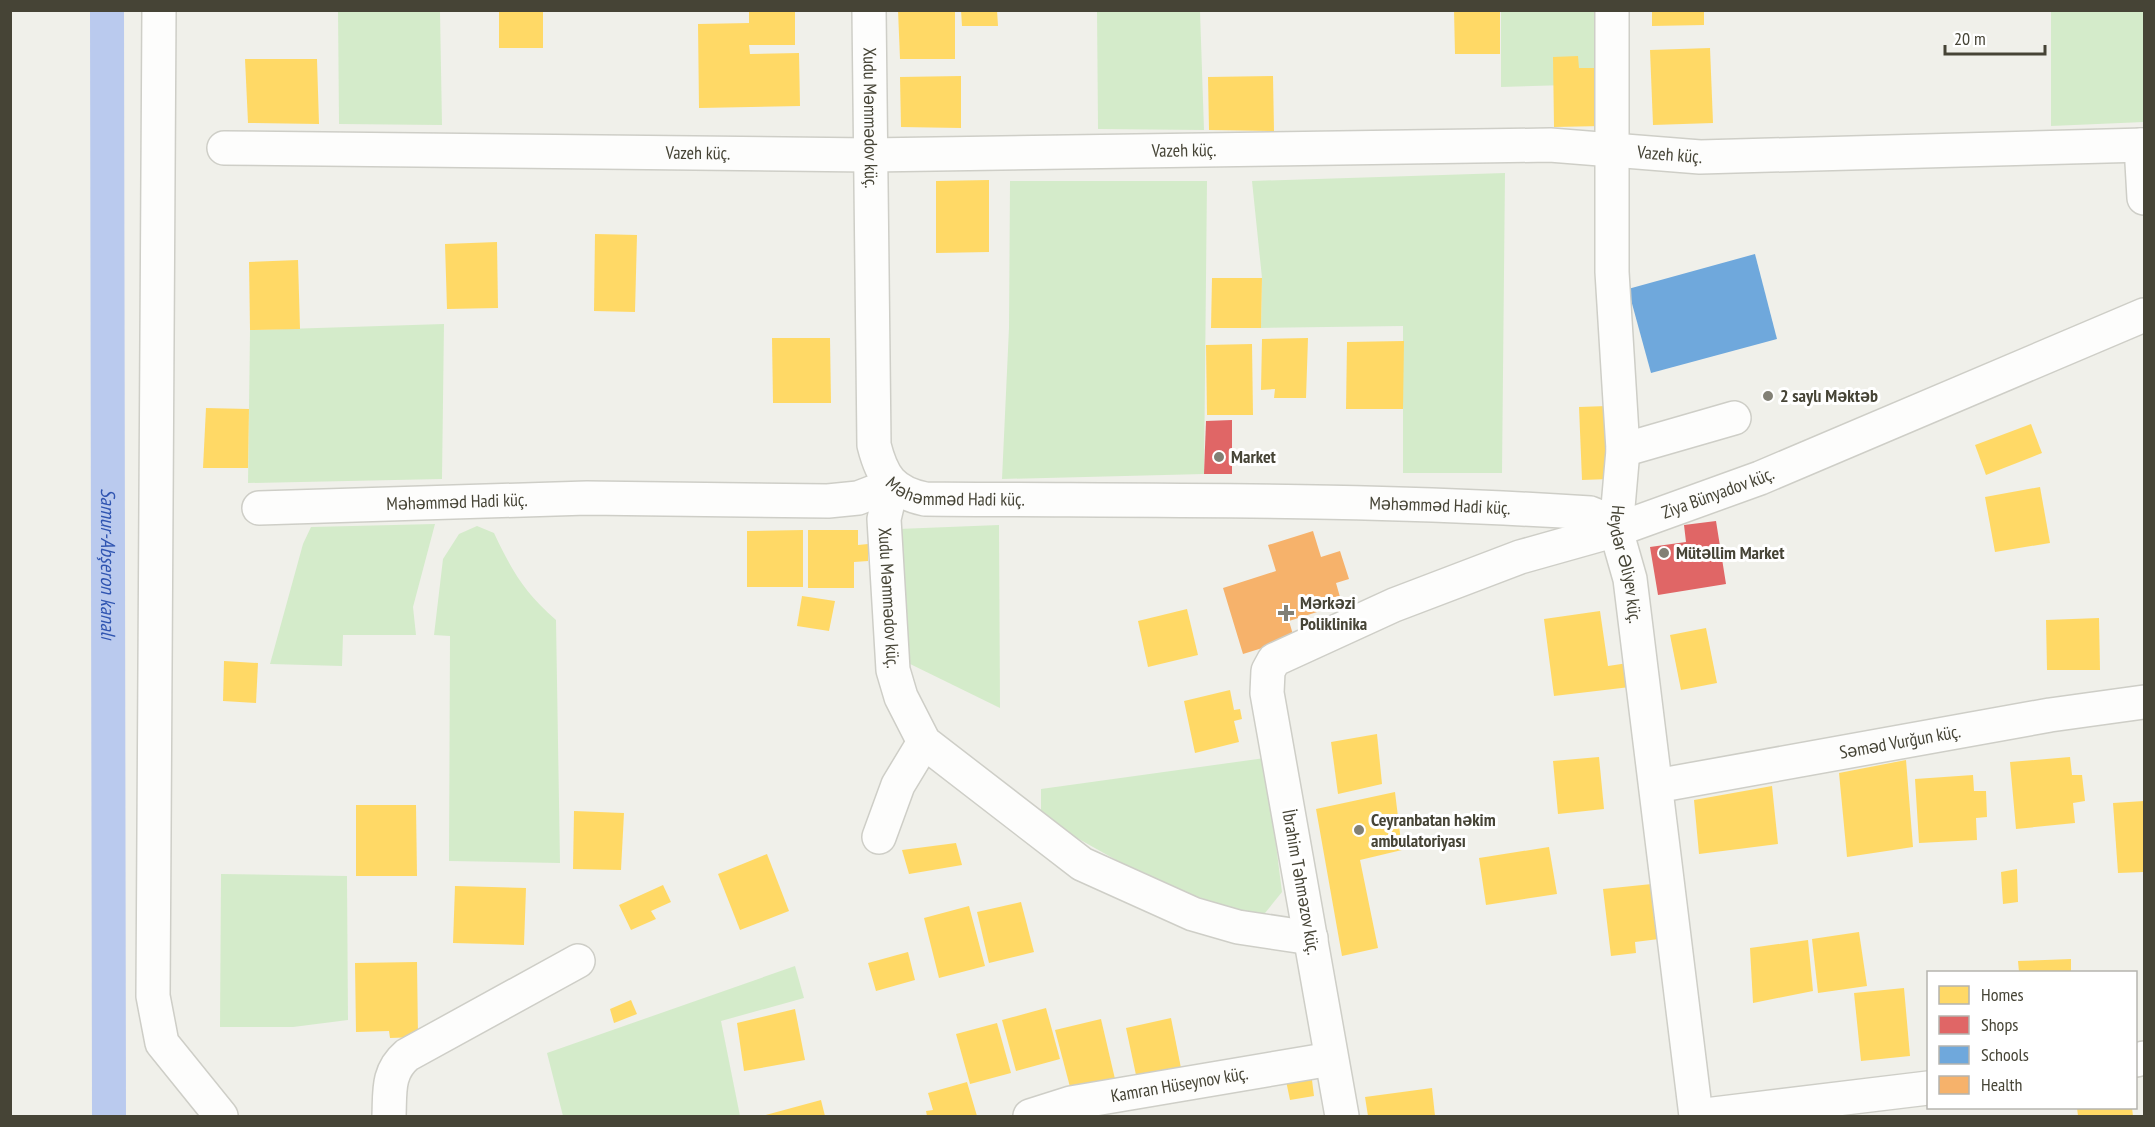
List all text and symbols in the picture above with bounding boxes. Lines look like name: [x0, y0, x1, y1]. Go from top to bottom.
scale bar: [1945, 18, 2046, 56]
text: 20 m: [1954, 27, 1986, 50]
street label: Xudu Məmmədov küç.: [858, 47, 883, 189]
street label: Vazeh küç.: [1150, 138, 1216, 162]
street label: Vazeh küç.: [1635, 140, 1702, 168]
street label: Vazeh küç.: [665, 141, 730, 164]
place label: 2 saylı Məktəb: [1780, 384, 1878, 407]
marker: 2 saylı Məktəb: [1761, 389, 1775, 403]
place label: Market: [1231, 445, 1277, 468]
marker: Market: [1212, 450, 1226, 464]
street label: Ziya Bünyadov küç.: [1658, 461, 1777, 524]
street label: Məhəmməd Hadi küç.: [881, 472, 1025, 511]
water label: Samur-Abşeron kanalı: [95, 488, 121, 641]
street label: Məhəmməd Hadi küç.: [386, 488, 528, 515]
street label: Məhəmməd Hadi küç.: [1369, 491, 1511, 519]
street label: Heydər Əliyev küç.: [1605, 504, 1647, 625]
street label: Xudu Məmmədov küç.: [874, 527, 905, 669]
place label: Mütəllim Market: [1676, 541, 1785, 564]
marker: Mütəllim Market: [1657, 546, 1671, 560]
place label: Mərkəzi Poliklinika: [1300, 591, 1367, 635]
marker: Mərkəzi Poliklinika: [1277, 604, 1295, 622]
street label: Səməd Vurğun küç.: [1838, 719, 1962, 764]
street label: İbrahim Təhməzov küç.: [1277, 807, 1326, 956]
place label: Ceyranbatan həkim ambulatoriyası: [1371, 808, 1496, 852]
marker: Ceyranbatan həkim ambulatoriyası: [1352, 823, 1366, 837]
legend: [1927, 971, 2137, 1109]
text: Homes: [1981, 983, 2024, 1006]
text: Shops: [1981, 1013, 2018, 1036]
text: Schools: [1981, 1043, 2029, 1066]
street label: Kamran Hüseynov küç.: [1109, 1061, 1250, 1107]
text: Health: [1981, 1073, 2022, 1096]

